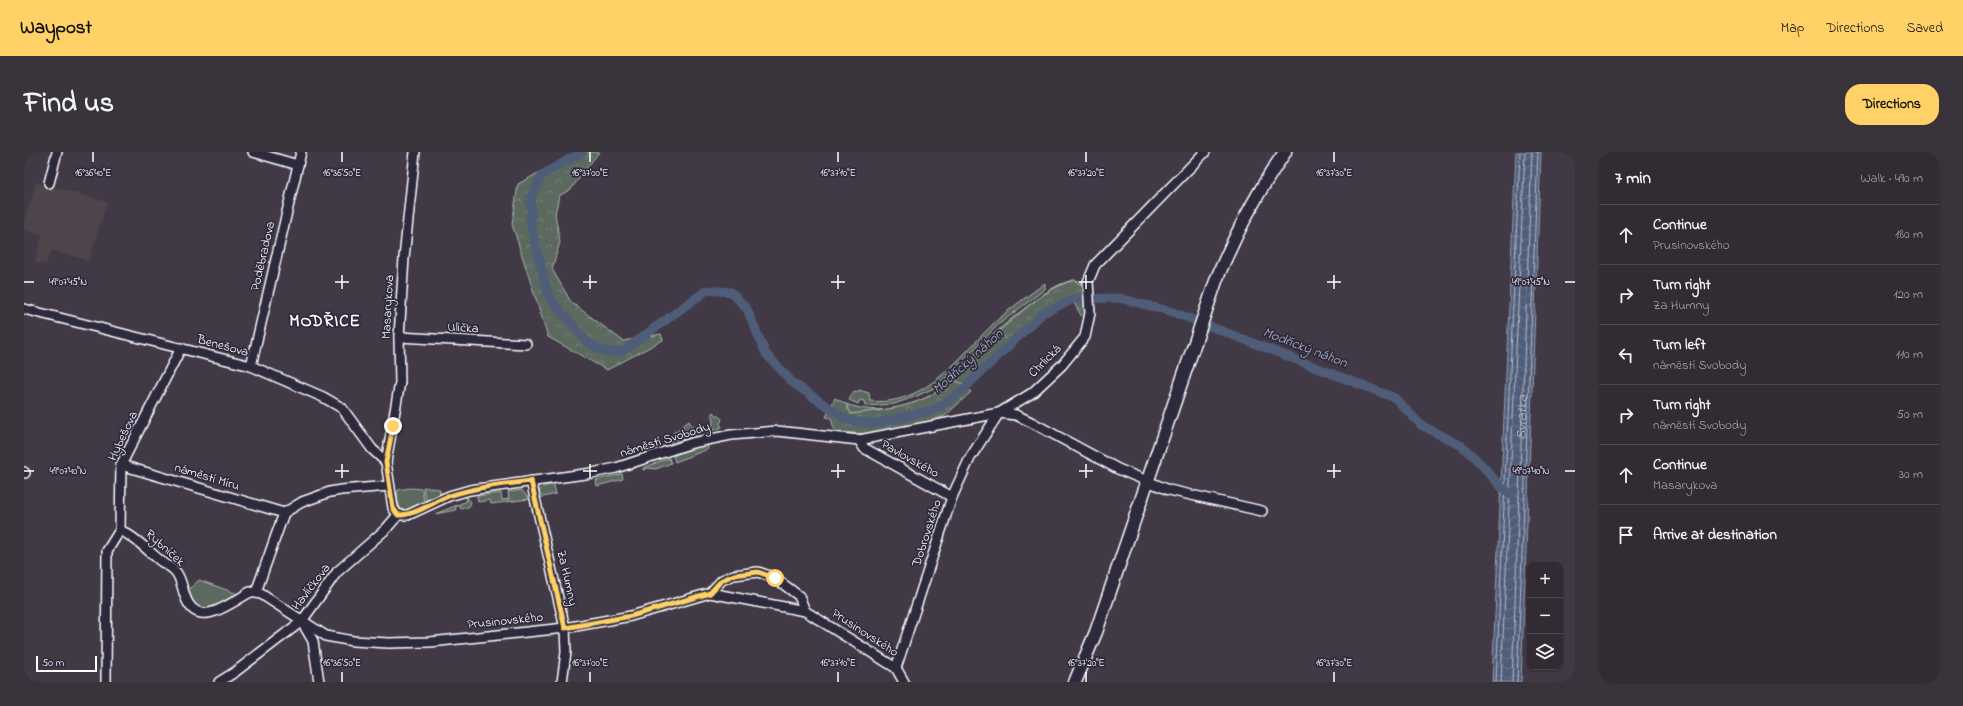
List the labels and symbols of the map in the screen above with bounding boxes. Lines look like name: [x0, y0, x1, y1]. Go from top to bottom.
text: 16°36'40"E: [75, 166, 111, 181]
text: 16°36'50"E: [323, 166, 361, 181]
text: 16°37'00"E: [572, 166, 608, 181]
text: 16°37'10"E: [820, 166, 856, 181]
text: 16°37'20"E: [1067, 166, 1105, 181]
text: 16°37'30"E: [1316, 166, 1352, 181]
street label: Poděbradova: [246, 219, 280, 293]
street label: Masarykova: [377, 274, 400, 340]
text: 49°07'45"N: [49, 275, 87, 290]
text: 49°07'45"N: [1512, 275, 1550, 290]
district label: MODŘICE: [289, 309, 361, 334]
street label: Ulička: [447, 318, 479, 338]
water label: Modřický náhon: [1260, 322, 1351, 374]
water label: Modřický náhon: [928, 324, 1009, 400]
street label: Benešova: [194, 330, 251, 362]
street label: Chrlická: [1024, 340, 1066, 382]
water label: Svratka: [1511, 394, 1533, 440]
street label: Hybešova: [103, 408, 144, 464]
route end: [384, 417, 402, 435]
street label: náměstí Svobody: [618, 417, 713, 464]
street label: Pavlovského: [877, 435, 943, 483]
street label: náměstí Míru: [172, 458, 242, 496]
text: 49°07'40"N: [50, 464, 87, 479]
text: 49°07'40"N: [1513, 464, 1550, 479]
street label: Dobrovského: [907, 497, 947, 570]
street label: Rybníček: [140, 525, 189, 572]
street label: Za Humny: [550, 548, 583, 608]
street label: Havlíčkova: [287, 560, 335, 614]
route start: [766, 569, 784, 587]
street label: Prusinovského: [828, 604, 902, 662]
street label: Prusinovského: [466, 608, 544, 634]
scale bar: [36, 654, 97, 673]
text: 16°36'50"E: [323, 656, 361, 671]
text: 16°37'00"E: [572, 656, 608, 671]
text: 16°37'10"E: [820, 656, 856, 671]
text: 16°37'20"E: [1067, 656, 1105, 671]
text: 16°37'30"E: [1316, 656, 1352, 671]

